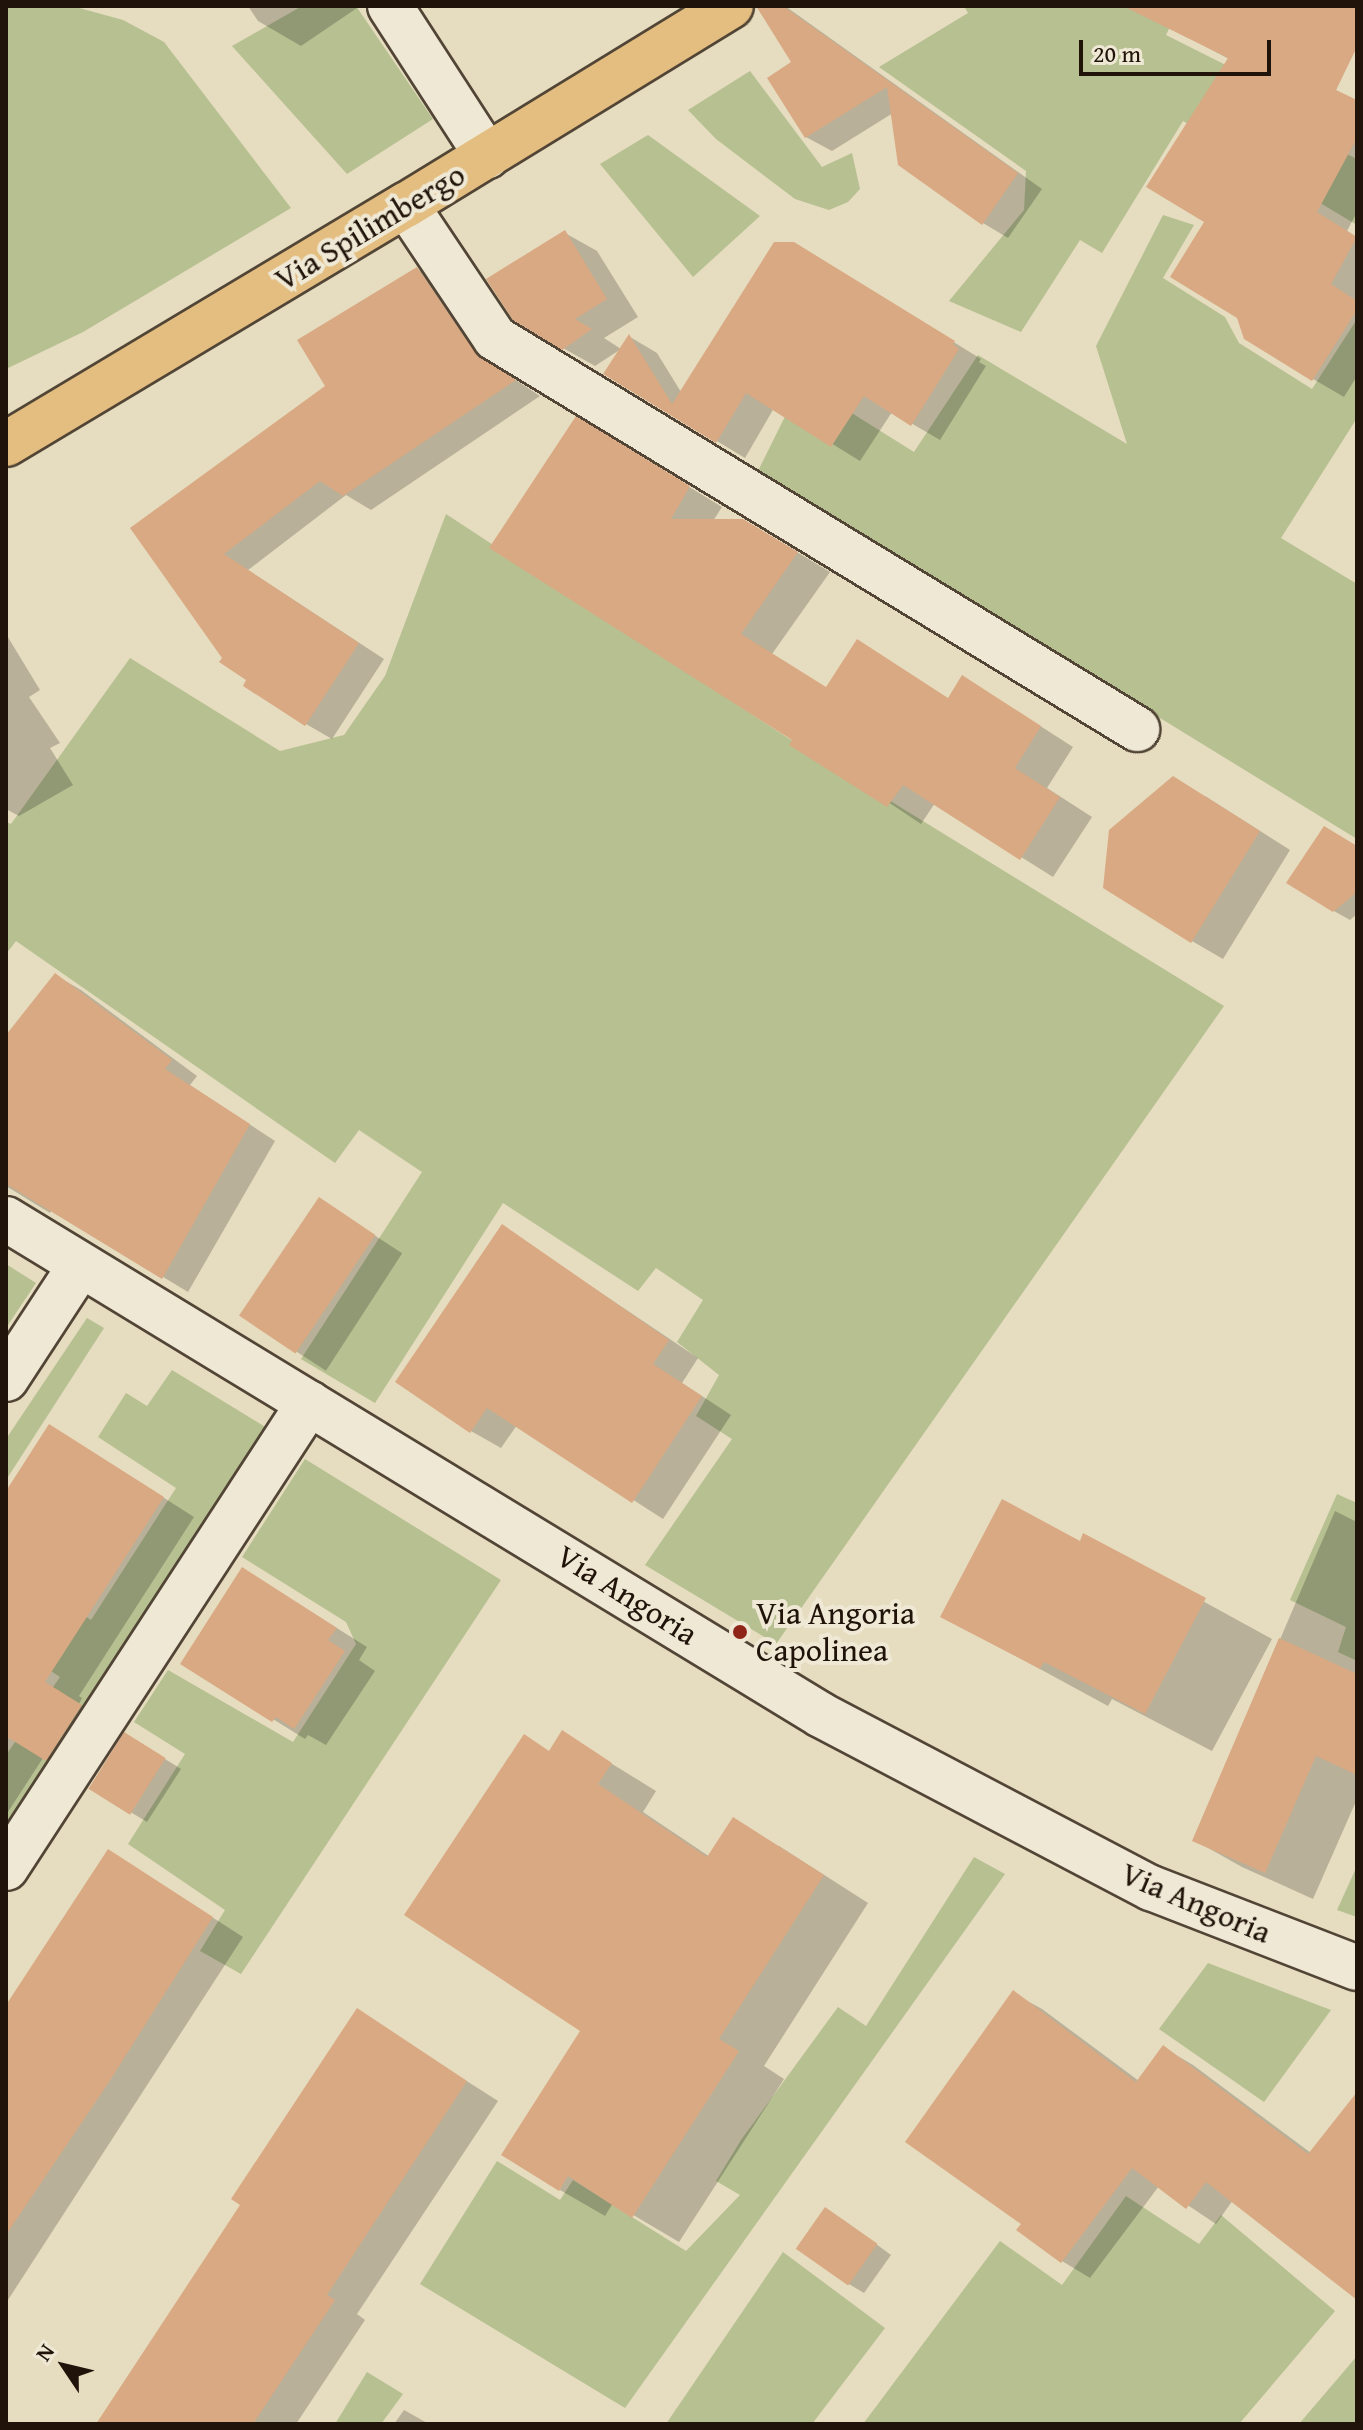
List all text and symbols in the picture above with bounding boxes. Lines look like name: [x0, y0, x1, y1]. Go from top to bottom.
scale bar: [1083, 24, 1275, 74]
text: 20 m: [1093, 36, 1141, 71]
street label: Via Spilimbergo: [268, 155, 472, 299]
street label: Via Angoria: [549, 1537, 705, 1653]
place label: Via Angoria Capolinea: [756, 1595, 915, 1670]
marker: Via Angoria Capolinea: [731, 1623, 749, 1641]
street label: Via Angoria: [1115, 1854, 1277, 1952]
north arrow: [24, 2326, 104, 2406]
text: N: [27, 2337, 62, 2367]

